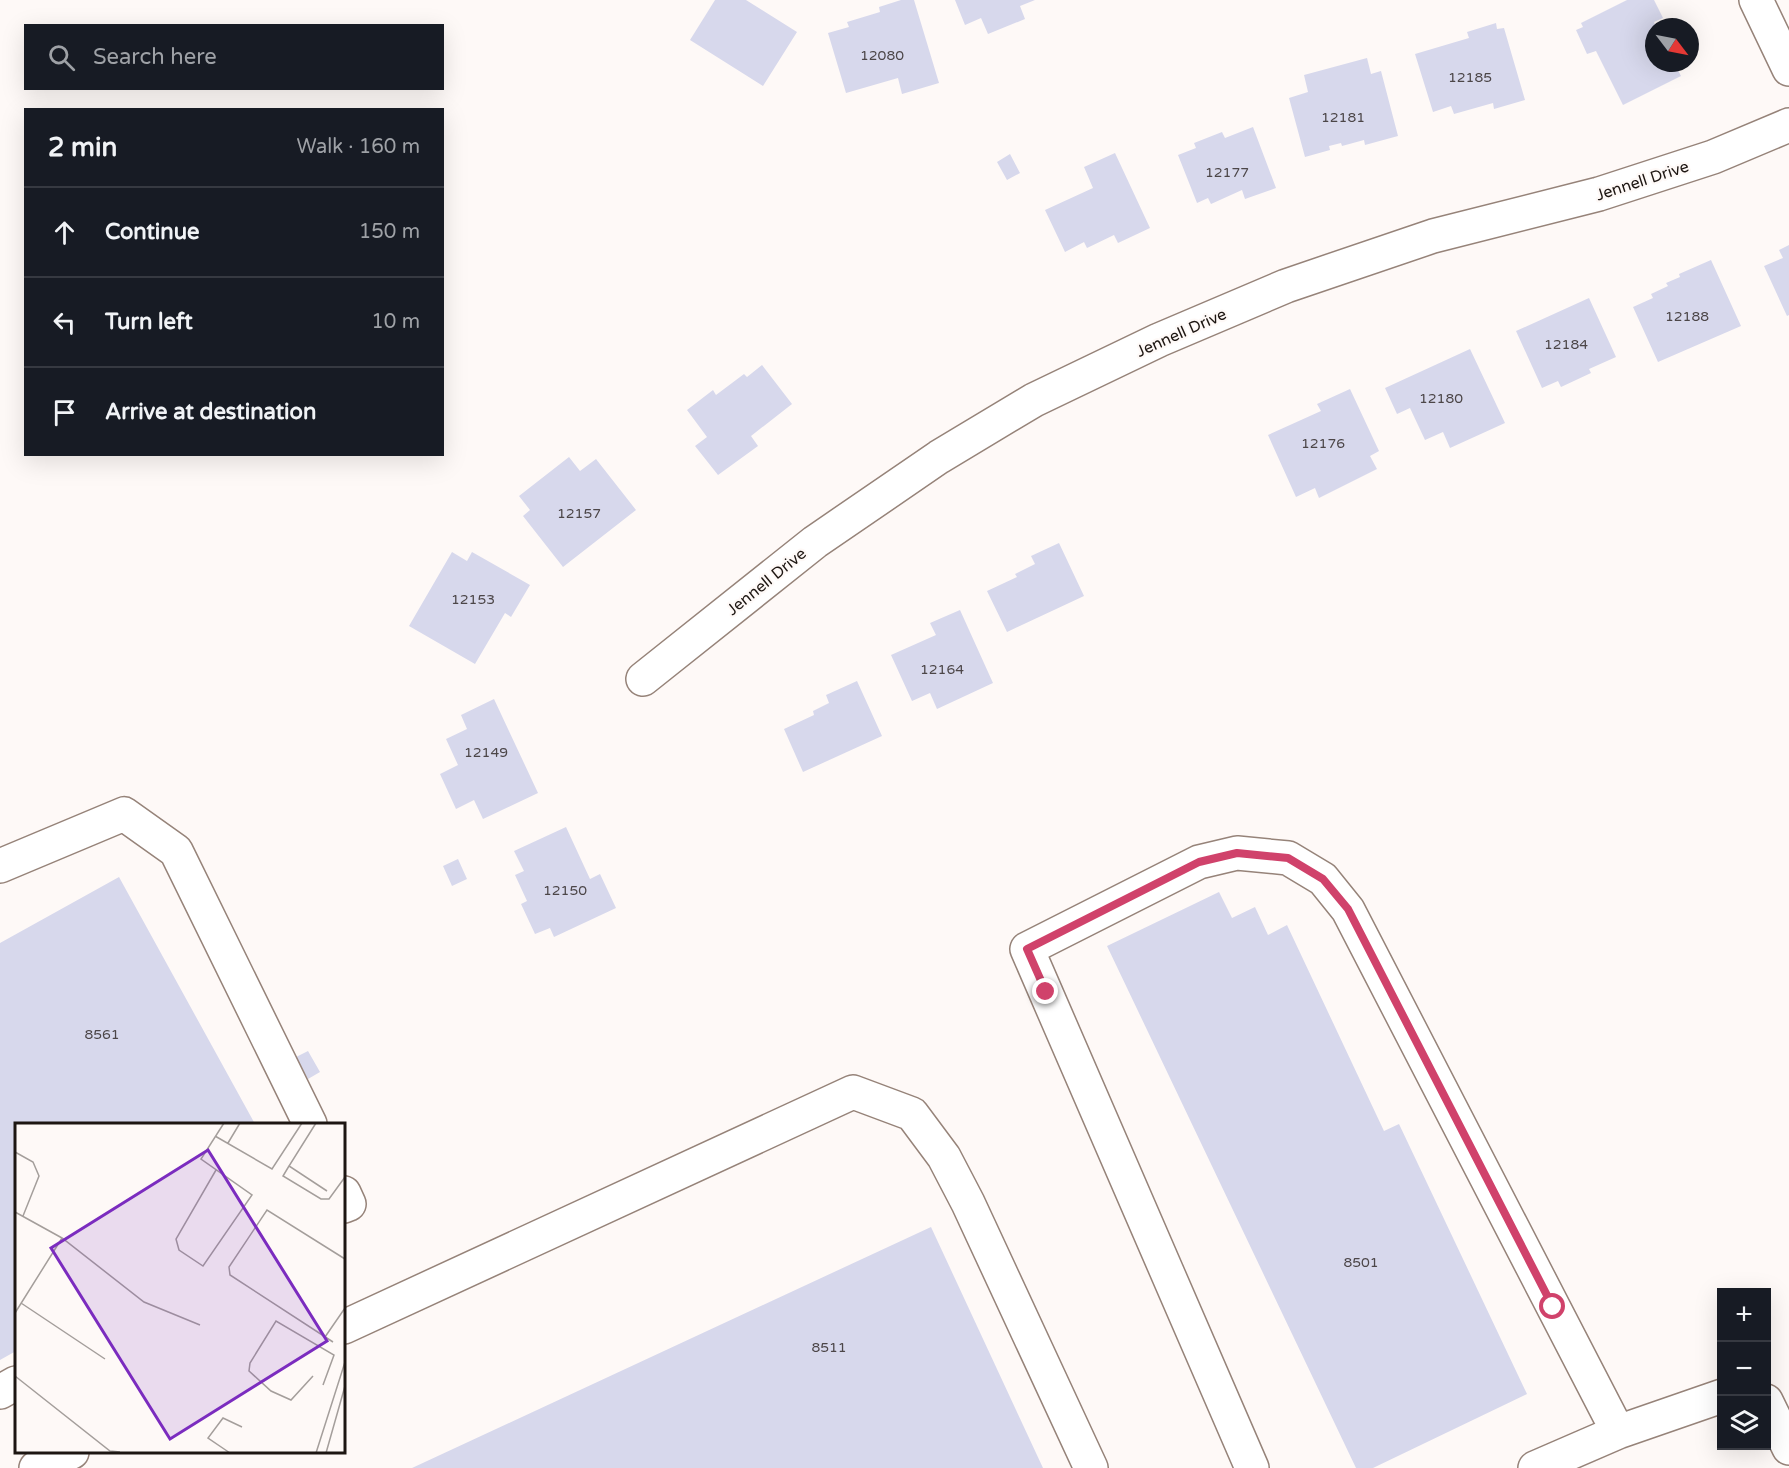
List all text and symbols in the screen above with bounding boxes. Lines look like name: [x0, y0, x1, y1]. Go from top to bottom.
north arrow: [1645, 18, 1699, 72]
search box: [24, 24, 444, 90]
icon: search: [45, 41, 78, 74]
text: Search here: [93, 44, 217, 70]
house number: 12080: [860, 47, 904, 64]
house number: 12185: [1448, 69, 1492, 86]
house number: 12181: [1321, 109, 1365, 126]
text: 2 min: [48, 132, 117, 163]
text: Walk · 160 m: [297, 135, 420, 159]
street label: Jennell Drive: [1593, 157, 1691, 205]
house number: 12177: [1205, 164, 1249, 181]
icon: ahead: [48, 216, 81, 249]
text: Continue: [105, 219, 200, 245]
text: 150 m: [359, 220, 420, 244]
street label: Jennell Drive: [1133, 304, 1230, 362]
icon: left: [48, 306, 81, 339]
house number: 12188: [1665, 308, 1709, 325]
text: Turn left: [105, 309, 193, 335]
text: 10 m: [371, 310, 420, 334]
house number: 12184: [1544, 336, 1588, 353]
house number: 12180: [1419, 390, 1463, 407]
icon: arrive: [48, 396, 81, 429]
text: Arrive at destination: [105, 399, 316, 425]
house number: 12176: [1301, 435, 1345, 452]
house number: 12157: [557, 505, 601, 522]
street label: Jennell Drive: [723, 544, 810, 620]
house number: 12153: [451, 591, 495, 608]
house number: 12164: [920, 661, 964, 678]
house number: 12149: [464, 744, 508, 761]
house number: 12150: [543, 882, 587, 899]
route end: [1032, 978, 1058, 1004]
house number: 8561: [84, 1026, 120, 1043]
inset map: [15, 1123, 345, 1453]
house number: 8501: [1343, 1254, 1379, 1271]
map controls: [1717, 1288, 1771, 1450]
button: +: [1717, 1288, 1771, 1342]
route start: [1539, 1293, 1565, 1319]
house number: 8511: [811, 1339, 847, 1356]
button: −: [1717, 1342, 1771, 1396]
button: layers: [1717, 1396, 1771, 1450]

